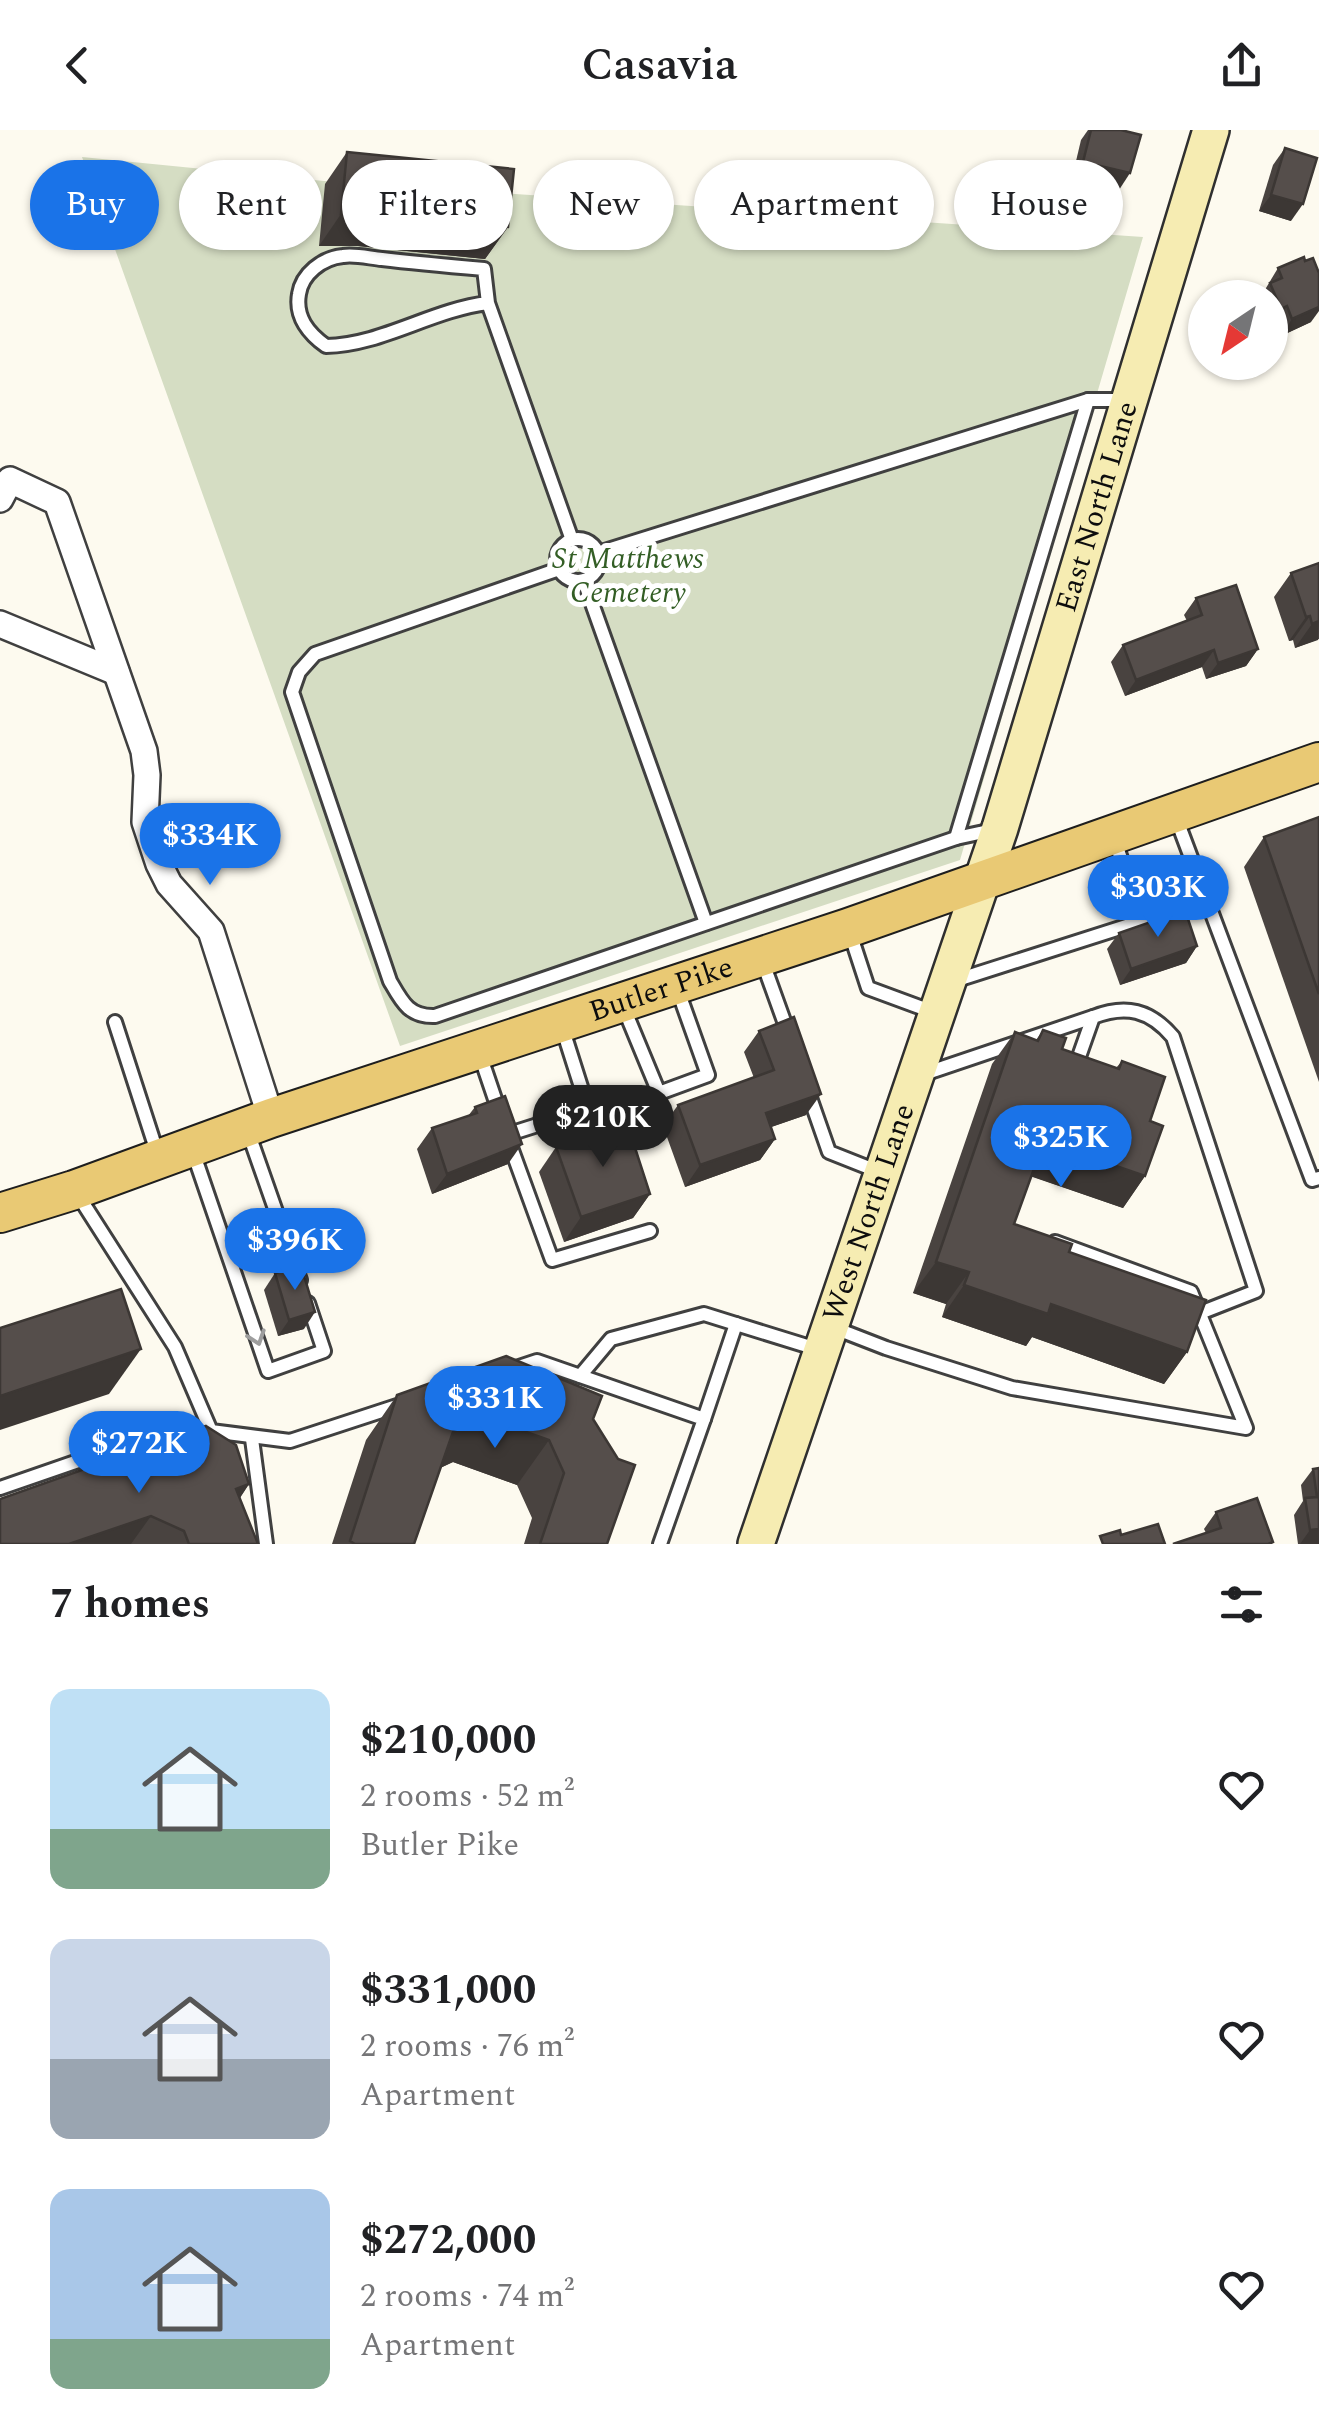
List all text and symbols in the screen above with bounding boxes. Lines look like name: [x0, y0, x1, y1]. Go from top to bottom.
text: Casavia: [581, 31, 738, 100]
icon: back: [50, 38, 105, 93]
icon: share: [1214, 38, 1269, 93]
chip: Buy: [30, 160, 159, 250]
chip: Rent: [179, 160, 322, 250]
chip: Filters: [342, 160, 513, 250]
chip: New: [533, 160, 674, 250]
chip: Apartment: [694, 160, 934, 250]
chip: House: [954, 160, 1123, 250]
north arrow: [1188, 280, 1288, 380]
map controls: [1188, 280, 1288, 380]
street label: East North Lane: [1043, 396, 1151, 618]
park label: St Matthews Cemetery: [552, 536, 704, 616]
pin: $334K: [140, 803, 280, 888]
text: $334K: [162, 811, 258, 860]
pin: $303K: [1088, 855, 1228, 940]
text: $303K: [1110, 863, 1206, 912]
street label: Butler Pike: [583, 944, 739, 1035]
pin: $210K: [533, 1085, 673, 1170]
text: $210K: [555, 1093, 651, 1142]
street label: West North Lane: [810, 1098, 927, 1328]
pin: $325K: [991, 1105, 1131, 1190]
text: $325K: [1013, 1113, 1109, 1162]
pin: $396K: [225, 1208, 365, 1293]
text: $396K: [247, 1216, 343, 1265]
one-way arrow: [245, 1328, 266, 1345]
pin: $331K: [425, 1366, 565, 1451]
text: $331K: [447, 1374, 543, 1423]
pin: $272K: [69, 1411, 209, 1496]
text: $272K: [91, 1419, 187, 1468]
text: 7 homes: [50, 1573, 210, 1636]
icon: filters: [1214, 1577, 1269, 1632]
text: $210,000: [360, 1709, 536, 1772]
icon: home: [130, 1729, 250, 1849]
icon: heart: [1214, 1762, 1269, 1817]
text: 2 rooms · 52 m²: [360, 1772, 574, 1821]
text: Butler Pike: [360, 1821, 519, 1870]
text: $331,000: [360, 1959, 536, 2022]
icon: home: [130, 1979, 250, 2099]
icon: heart: [1214, 2012, 1269, 2067]
text: 2 rooms · 76 m²: [360, 2022, 574, 2071]
text: Apartment: [360, 2071, 515, 2120]
text: $272,000: [360, 2209, 536, 2272]
icon: home: [130, 2229, 250, 2349]
icon: heart: [1214, 2262, 1269, 2317]
text: 2 rooms · 74 m²: [360, 2272, 574, 2321]
text: Apartment: [360, 2321, 515, 2370]

